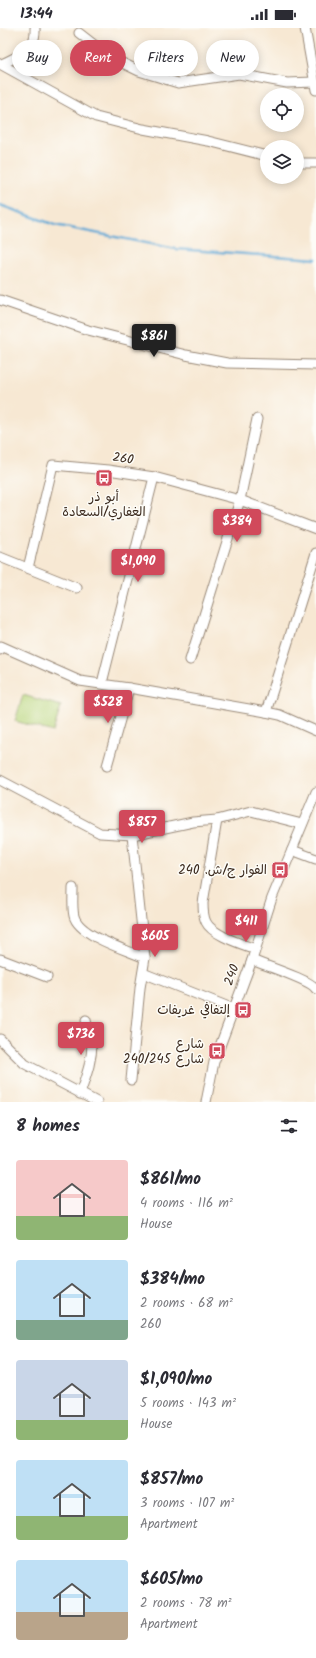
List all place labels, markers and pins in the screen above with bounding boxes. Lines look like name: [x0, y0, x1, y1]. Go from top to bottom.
pin: $861: [130, 324, 178, 358]
bus stop icon: أبو ذر الغفاري/السعادة: [94, 468, 114, 488]
place label: أبو ذر الغفاري/السعادة: [62, 487, 146, 523]
pin: $384: [213, 509, 261, 543]
pin: $1,090: [105, 549, 171, 583]
pin: $528: [84, 690, 132, 724]
pin: $857: [118, 810, 166, 844]
place label: الفوار ج/ش. 240: [178, 860, 267, 881]
bus stop icon: الفوار ج/ش. 240: [270, 860, 290, 880]
pin: $411: [222, 909, 270, 943]
pin: $605: [131, 924, 179, 958]
place label: إلتفافي غريفات: [157, 1000, 230, 1021]
bus stop icon: إلتفافي غريفات: [233, 1000, 253, 1020]
pin: $736: [57, 1022, 105, 1056]
place label: شارع 240/شارع 245: [123, 1034, 204, 1070]
bus stop icon: شارع 240/شارع 245: [207, 1041, 227, 1061]

